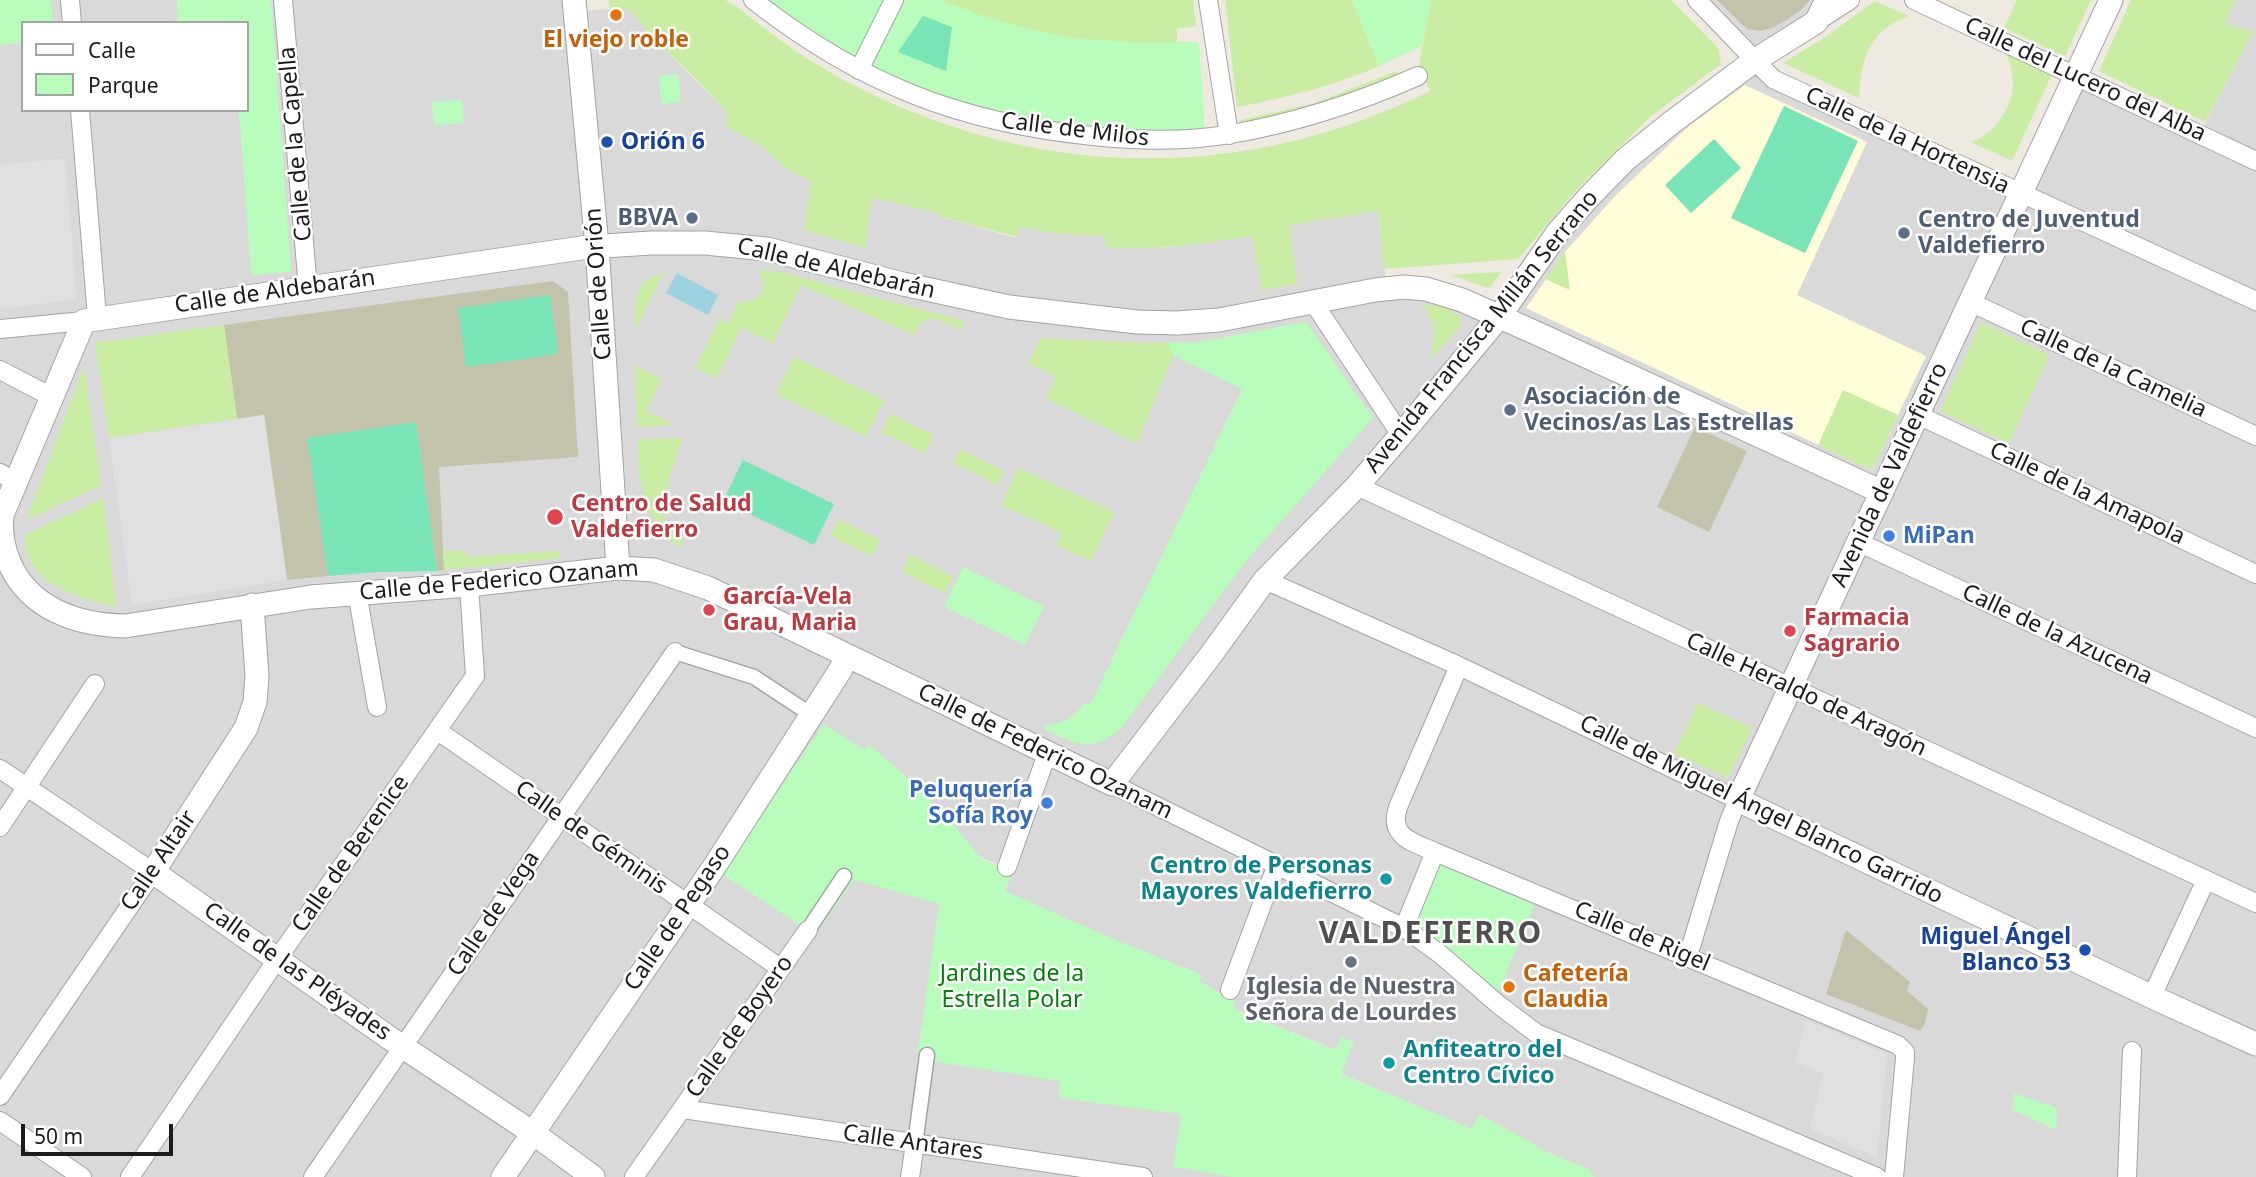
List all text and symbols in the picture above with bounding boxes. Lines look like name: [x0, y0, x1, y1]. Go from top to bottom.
marker: El viejo roble: [608, 7, 624, 23]
street label: Calle del Lucero del Alba: [1960, 12, 2210, 148]
legend: [21, 21, 248, 112]
place label: El viejo roble: [543, 26, 689, 54]
text: Calle: [88, 36, 136, 64]
street label: Calle de la Capella: [274, 45, 318, 243]
text: Parque: [88, 71, 158, 99]
street label: Calle de la Hortensia: [1801, 82, 2013, 200]
street label: Calle de Milos: [999, 107, 1151, 153]
place label: Orión 6: [621, 128, 705, 156]
marker: Orión 6: [599, 134, 615, 150]
street label: Avenida Francisca Millán Serrano: [1359, 185, 1605, 479]
place label: BBVA: [617, 204, 678, 232]
place label: Centro de Juventud Valdefierro: [1918, 206, 2140, 260]
street label: Calle de Orión: [580, 207, 618, 361]
marker: BBVA: [684, 210, 700, 226]
marker: Centro de Juventud Valdefierro: [1896, 225, 1912, 241]
street label: Calle de Aldebarán: [734, 233, 938, 305]
street label: Calle de Aldebarán: [173, 264, 377, 320]
street label: Calle de la Camelia: [2015, 314, 2211, 424]
street label: Avenida de Valdefierro: [1826, 359, 1954, 591]
place label: Asociación de Vecinos/as Las Estrellas: [1524, 383, 1794, 437]
marker: Asociación de Vecinos/as Las Estrellas: [1502, 402, 1518, 418]
street label: Calle de la Amapola: [1985, 437, 2189, 551]
place label: Centro de Salud Valdefierro: [571, 490, 752, 544]
marker: Centro de Salud Valdefierro: [545, 507, 565, 527]
place label: MiPan: [1903, 522, 1975, 550]
marker: MiPan: [1881, 528, 1897, 544]
street label: Calle de Federico Ozanam: [358, 555, 640, 607]
street label: Calle de la Azucena: [1957, 579, 2157, 691]
place label: García-Vela Grau, Maria: [723, 583, 857, 637]
marker: García-Vela Grau, Maria: [701, 602, 717, 618]
place label: Farmacia Sagrario: [1804, 604, 1909, 658]
marker: Farmacia Sagrario: [1782, 623, 1798, 639]
street label: Calle Heraldo de Aragón: [1681, 627, 1931, 763]
street label: Calle de Federico Ozanam: [913, 678, 1177, 826]
street label: Calle de Miguel Ángel Blanco Garrido: [1575, 710, 1947, 910]
street label: Calle de Berenice: [287, 770, 415, 938]
street label: Calle de Géminis: [509, 775, 673, 901]
place label: Peluquería Sofía Roy: [909, 776, 1033, 830]
marker: Peluquería Sofía Roy: [1039, 795, 1055, 811]
street label: Calle Altair: [115, 805, 203, 917]
street label: Calle de Pegaso: [619, 840, 737, 996]
street label: Calle de Vega: [442, 846, 546, 982]
place label: Centro de Personas Mayores Valdefierro: [1141, 852, 1372, 906]
marker: Centro de Personas Mayores Valdefierro: [1378, 871, 1394, 887]
street label: Calle de Rigel: [1570, 896, 1714, 978]
street label: Calle de las Pléyades: [198, 897, 396, 1047]
district label: VALDEFIERRO: [1320, 916, 1542, 952]
place label: Miguel Ángel Blanco 53: [1920, 923, 2071, 977]
marker: Miguel Ángel Blanco 53: [2077, 942, 2093, 958]
street label: Calle de Boyero: [681, 951, 799, 1103]
marker: Iglesia de Nuestra Señora de Lourdes: [1343, 954, 1359, 970]
park label: Jardines de la Estrella Polar: [940, 960, 1084, 1014]
place label: Cafetería Claudia: [1523, 960, 1629, 1014]
place label: Iglesia de Nuestra Señora de Lourdes: [1245, 973, 1457, 1027]
marker: Cafetería Claudia: [1501, 979, 1517, 995]
place label: Anfiteatro del Centro Cívico: [1403, 1036, 1562, 1090]
marker: Anfiteatro del Centro Cívico: [1381, 1055, 1397, 1071]
scale bar: [24, 1110, 177, 1154]
street label: Calle Antares: [841, 1119, 985, 1167]
text: 50 m: [34, 1122, 83, 1150]

